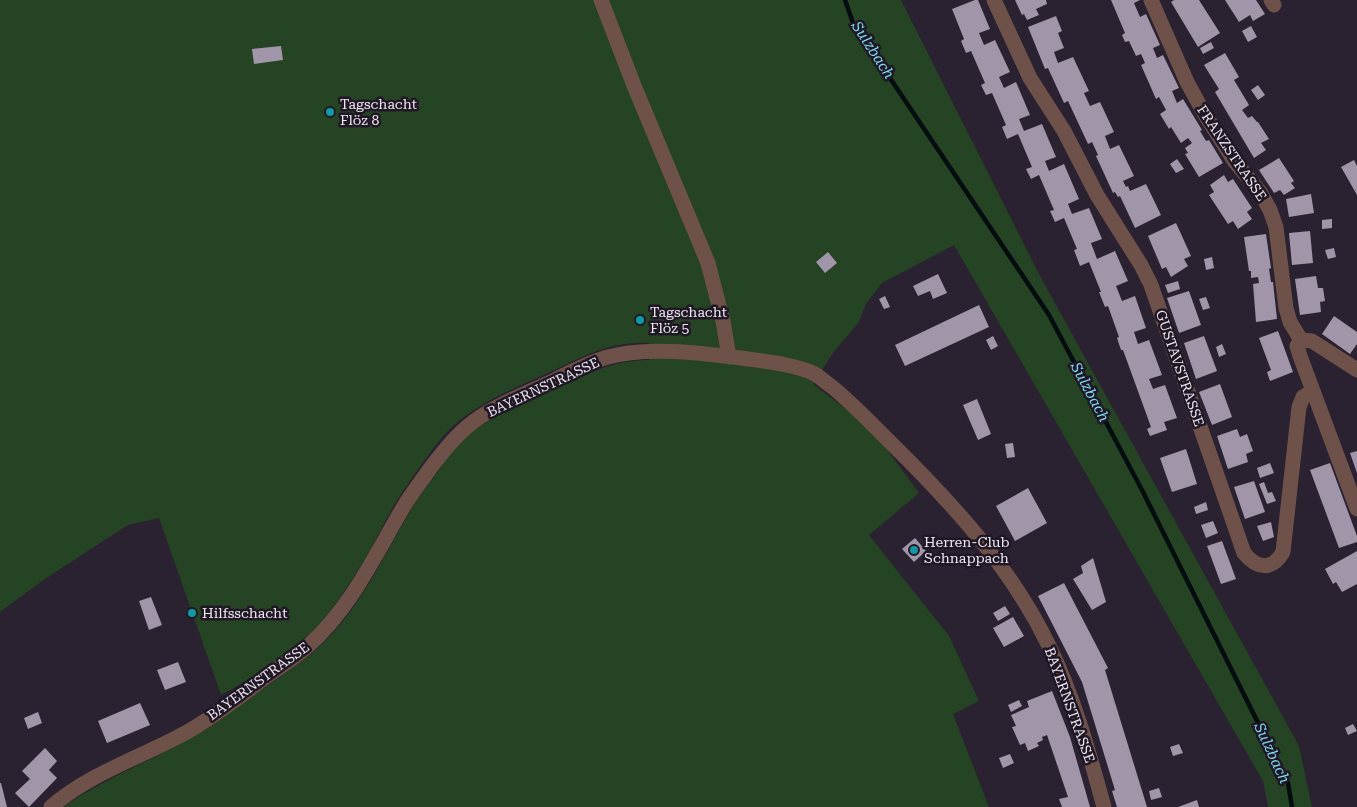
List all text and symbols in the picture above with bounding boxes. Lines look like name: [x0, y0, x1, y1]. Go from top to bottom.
water label: Sulzbach: [847, 17, 898, 82]
place label: Tagschacht Flöz 8: [340, 96, 417, 128]
street label: FRANZSTRASSE: [1194, 102, 1270, 204]
marker: Tagschacht Flöz 8: [324, 106, 336, 118]
place label: Tagschacht Flöz 5: [650, 304, 727, 336]
street label: GUSTAVSTRASSE: [1153, 308, 1207, 428]
marker: Tagschacht Flöz 5: [634, 314, 646, 326]
street label: BAYERNSTRASSE: [484, 354, 602, 420]
water label: Sulzbach: [1066, 358, 1113, 425]
place label: Herren-Club Schnappach: [924, 534, 1010, 566]
marker: Herren-Club Schnappach: [908, 544, 920, 556]
place label: Hilfsschacht: [202, 605, 287, 621]
marker: Hilfsschacht: [186, 607, 198, 619]
street label: BAYERNSTRASSE: [204, 639, 312, 723]
street label: BAYERNSTRASSE: [1042, 645, 1098, 765]
water label: Sulzbach: [1250, 719, 1294, 786]

